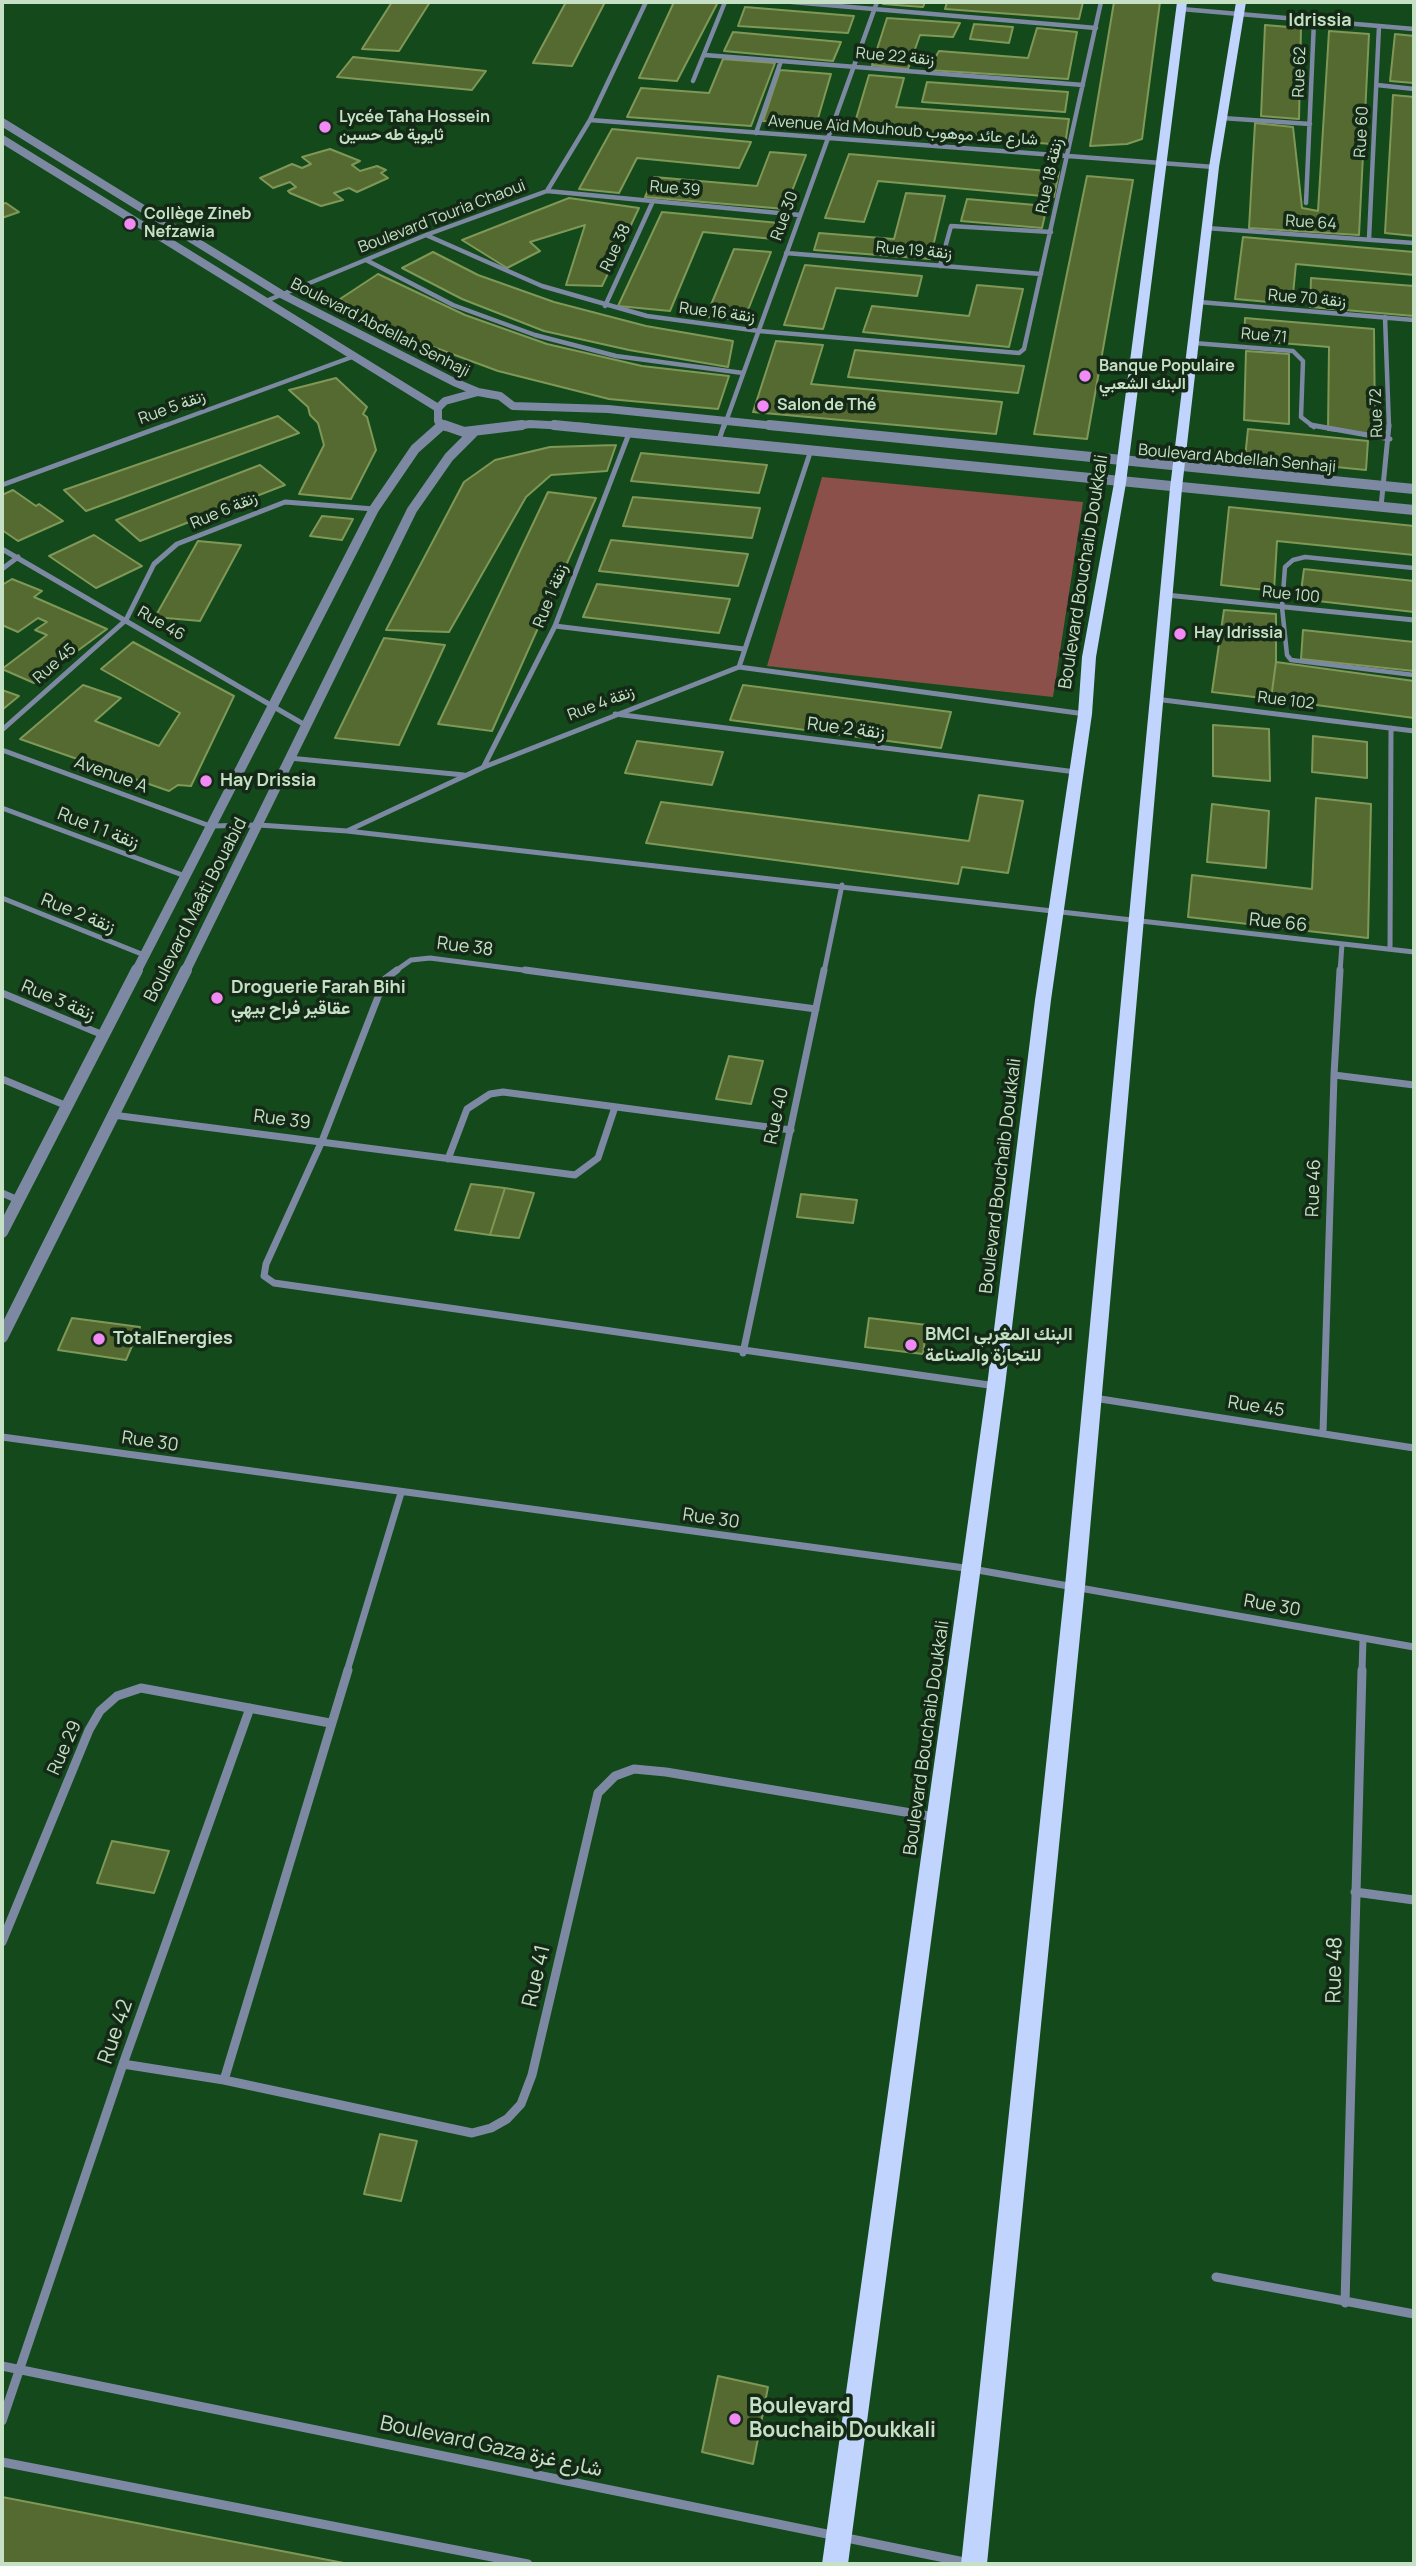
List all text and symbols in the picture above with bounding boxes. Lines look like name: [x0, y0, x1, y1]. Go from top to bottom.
district label: Idrissia: [1288, 10, 1352, 32]
street label: Rue 22 زنقة: [855, 44, 935, 70]
street label: Rue 62: [1290, 46, 1310, 98]
street label: Rue 60: [1351, 106, 1373, 158]
place label: Lycée Taha Hossein ثايوية طه حسين: [339, 108, 490, 146]
street label: Avenue Aïd Mouhoub شارع عائد موهوب: [767, 112, 1039, 150]
marker: Lycée Taha Hossein ثايوية طه حسين: [317, 119, 333, 135]
street label: Rue 18 زنقة: [1033, 137, 1067, 215]
street label: Boulevard Touria Chaoui: [356, 176, 528, 258]
street label: Rue 39: [649, 177, 701, 201]
street label: Rue 30: [767, 189, 803, 243]
place label: Collège Zineb Nefzawia: [144, 205, 251, 243]
street label: Rue 64: [1285, 212, 1337, 234]
marker: Collège Zineb Nefzawia: [122, 216, 138, 232]
street label: Rue 38: [597, 221, 635, 275]
street label: Rue 19 زنقة: [875, 238, 953, 264]
street label: Boulevard Abdellah Senhaji: [287, 274, 473, 382]
street label: Rue 70 زنقة: [1267, 286, 1347, 312]
street label: Rue 16 زنقة: [678, 299, 756, 327]
street label: Rue 71: [1240, 324, 1288, 348]
place label: Banque Populaire البنك الشعبي: [1099, 357, 1235, 395]
marker: Banque Populaire البنك الشعبي: [1077, 368, 1093, 384]
street label: Rue 5 زنقة: [136, 387, 208, 429]
street label: Rue 72: [1367, 388, 1387, 438]
place label: Salon de Thé: [777, 396, 876, 416]
marker: Salon de Thé: [755, 398, 771, 414]
street label: Boulevard Abdellah Senhaji: [1137, 441, 1337, 477]
street label: Boulevard Bouchaib Doukkali: [1055, 453, 1113, 691]
street label: Rue 6 زنقة: [188, 488, 260, 534]
street label: Rue 1 زنقة: [530, 561, 572, 631]
street label: Rue 100: [1261, 582, 1321, 608]
street label: Rue 46: [134, 603, 188, 645]
place label: Hay Idrissia: [1194, 624, 1283, 644]
marker: Hay Idrissia: [1172, 626, 1188, 642]
street label: Rue 45: [30, 640, 80, 688]
street label: Rue 4 زنقة: [565, 682, 637, 726]
street label: Rue 102: [1256, 688, 1316, 714]
street label: Rue 2 زنقة: [806, 714, 886, 744]
street label: Avenue A: [71, 752, 151, 798]
place label: Hay Drissia: [220, 770, 316, 792]
marker: Hay Drissia: [198, 773, 214, 789]
street label: Rue 1 زنقة 1: [54, 804, 142, 854]
street label: Boulevard Maâti Bouabid: [140, 814, 252, 1006]
street label: Rue 2 زنقة: [38, 889, 118, 939]
street label: Rue 66: [1248, 909, 1308, 937]
street label: Rue 38: [436, 933, 494, 961]
street label: Rue 3 زنقة: [18, 976, 98, 1026]
place label: Droguerie Farah Bihi عقاقير فراح بيهي: [231, 977, 406, 1020]
marker: Droguerie Farah Bihi عقاقير فراح بيهي: [209, 990, 225, 1006]
street label: Boulevard Bouchaib Doukkali: [976, 1057, 1026, 1295]
street label: Rue 40: [760, 1086, 794, 1146]
street label: Rue 39: [252, 1106, 312, 1134]
street label: Rue 46: [1302, 1159, 1326, 1217]
place label: BMCI البنك المغربي للتجارة والصناعة: [925, 1324, 1073, 1366]
place label: TotalEnergies: [113, 1328, 233, 1350]
marker: TotalEnergies: [91, 1331, 107, 1347]
marker: BMCI البنك المغربي للتجارة والصناعة: [903, 1337, 919, 1353]
street label: Rue 45: [1226, 1392, 1286, 1422]
street label: Rue 30: [120, 1427, 180, 1457]
street label: Rue 30: [681, 1504, 741, 1534]
street label: Rue 30: [1242, 1590, 1302, 1622]
street label: Boulevard Bouchaib Doukkali: [900, 1619, 954, 1857]
street label: Rue 29: [43, 1717, 87, 1779]
street label: Rue 48: [1322, 1936, 1348, 2004]
street label: Rue 41: [518, 1943, 556, 2009]
street label: Rue 42: [93, 1996, 139, 2068]
place label: Boulevard Bouchaib Doukkali: [749, 2394, 936, 2444]
street label: Boulevard Gaza شارع غزة: [378, 2411, 604, 2483]
marker: Boulevard Bouchaib Doukkali: [727, 2411, 743, 2427]

